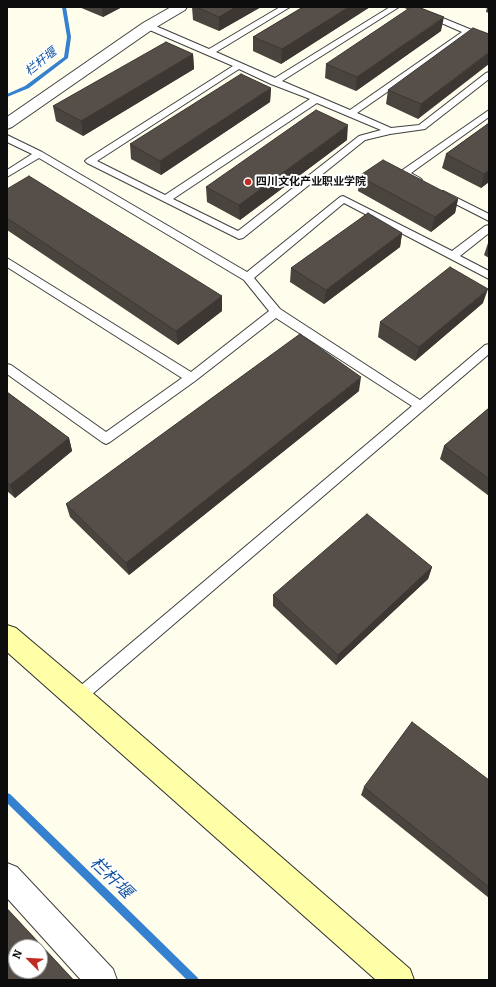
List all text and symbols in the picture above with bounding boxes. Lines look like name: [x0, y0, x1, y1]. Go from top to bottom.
water label: 栏杆堰: [22, 45, 60, 79]
place label: 四川文化产业职业学院: [256, 175, 366, 189]
marker: 四川文化产业职业学院: [243, 177, 253, 187]
water label: 栏杆堰: [86, 853, 136, 903]
north arrow: [8, 939, 48, 979]
text: N: [10, 948, 25, 961]

